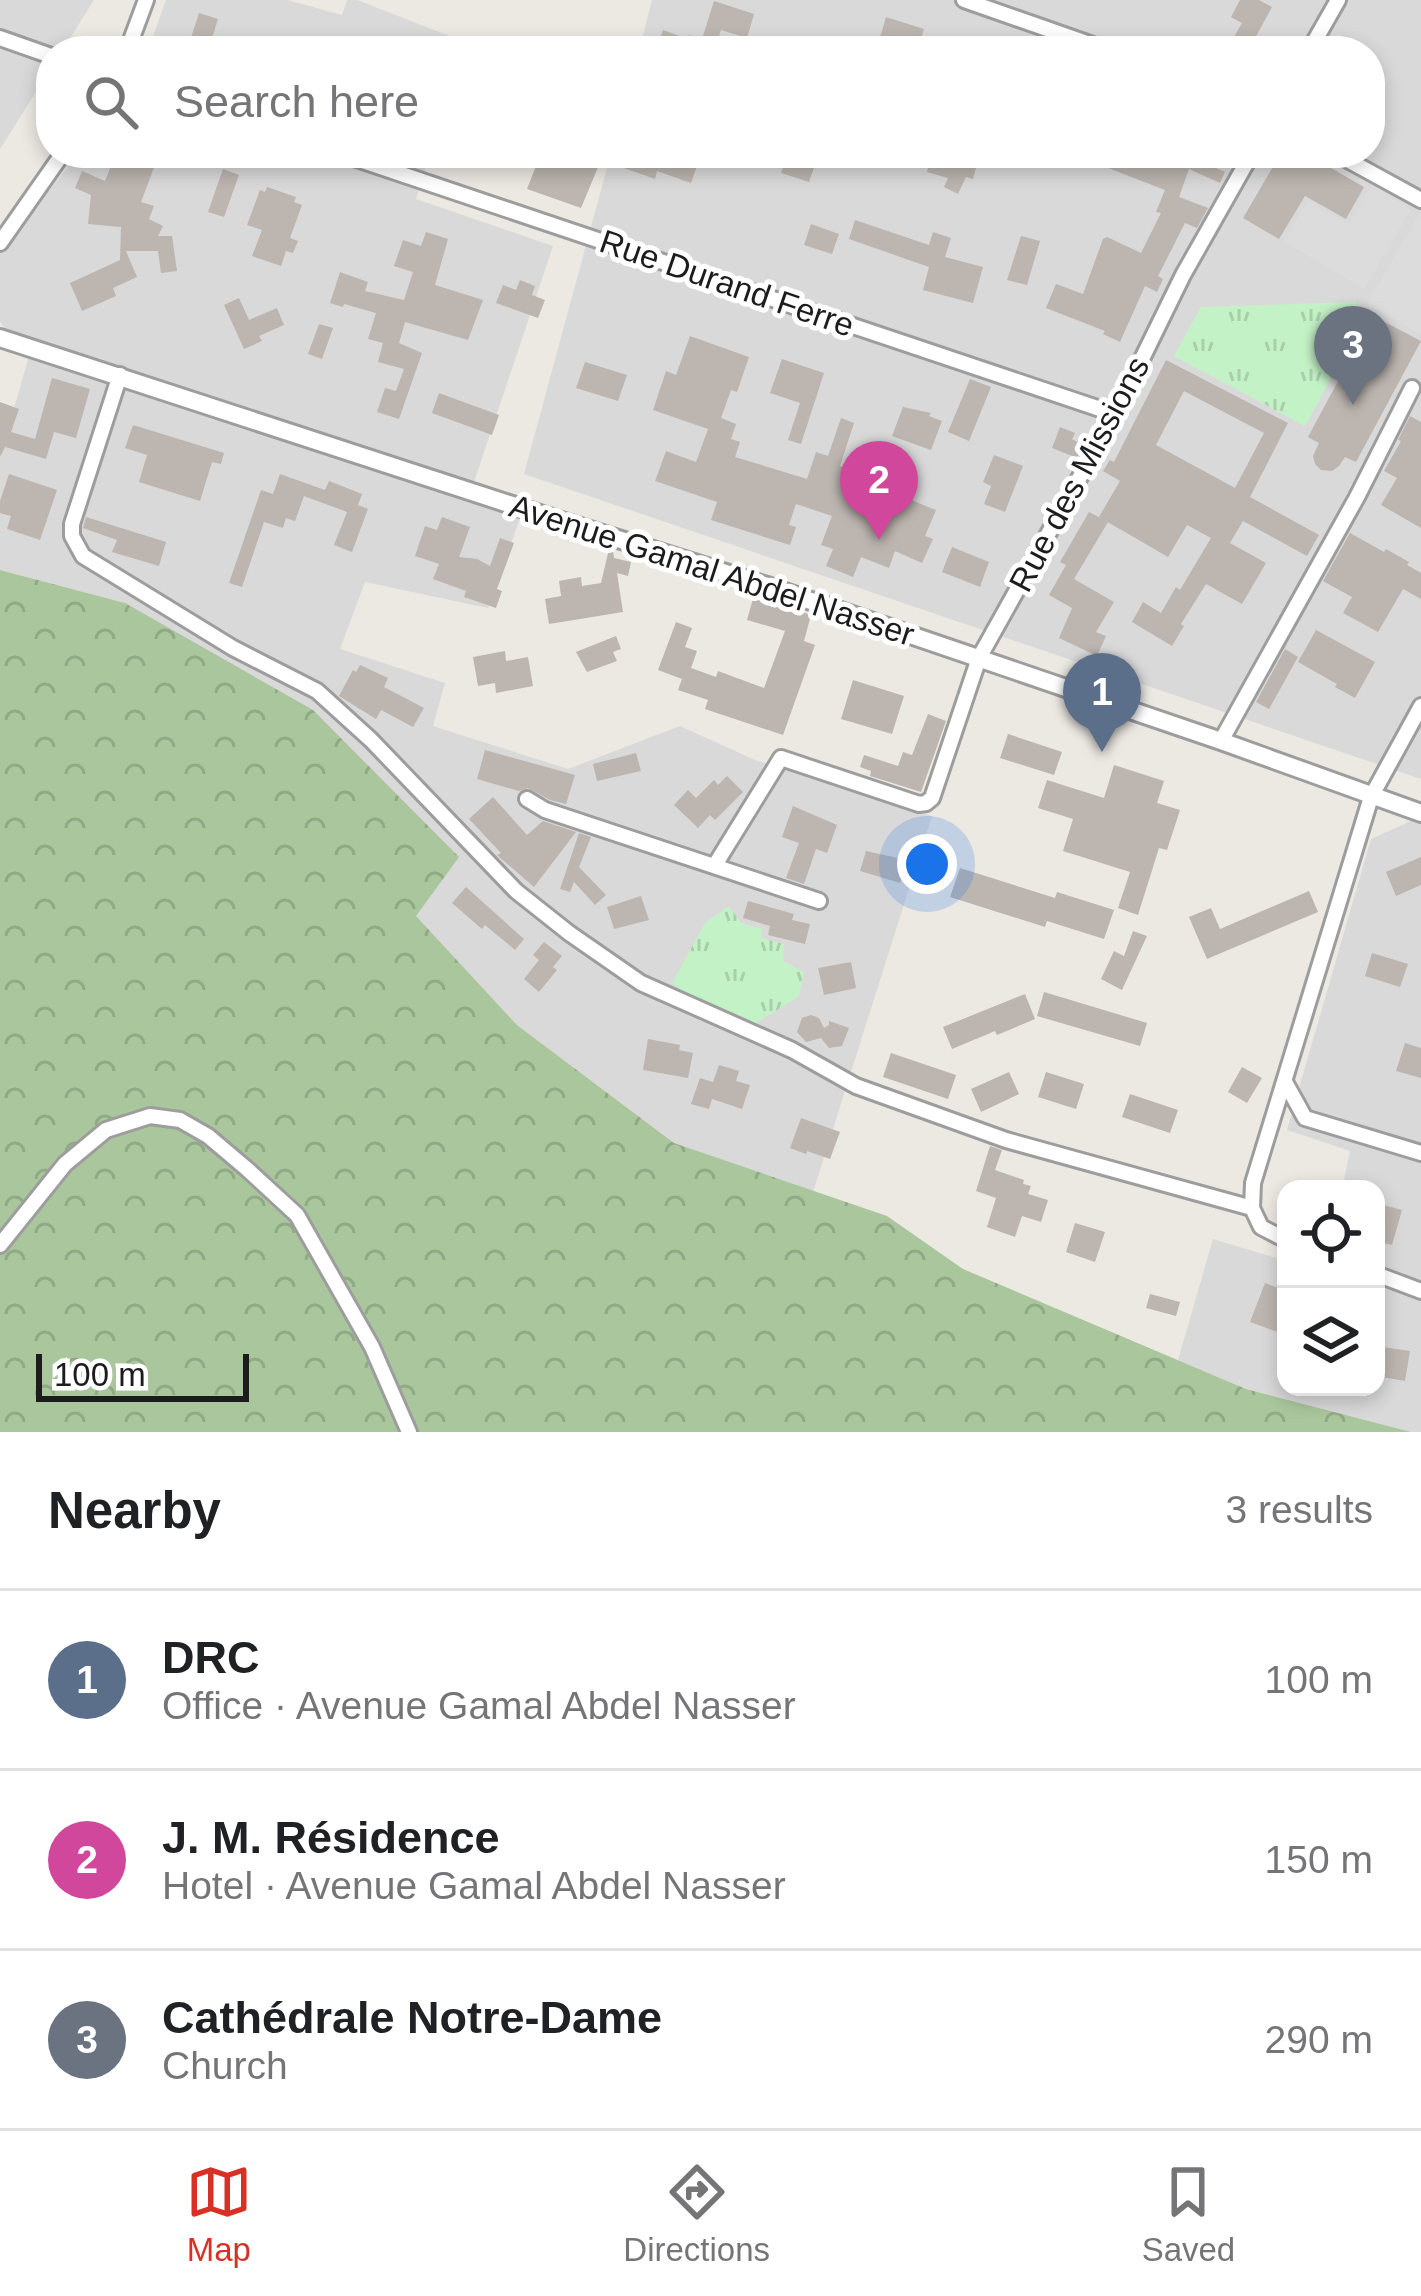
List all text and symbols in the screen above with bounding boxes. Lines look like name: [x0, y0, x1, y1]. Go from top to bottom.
search box: [36, 36, 1385, 168]
icon: search: [78, 69, 144, 135]
text: Search here: [174, 76, 419, 127]
street label: Rue Durand Ferre: [595, 222, 859, 344]
pin: 3: [1314, 306, 1392, 405]
street label: Rue des Missions: [1002, 350, 1156, 598]
pin: 2: [840, 441, 918, 540]
street label: Avenue Gamal Abdel Nasser: [505, 487, 919, 653]
pin: 1: [1063, 653, 1141, 752]
your location: [897, 834, 957, 894]
map controls: [1277, 1180, 1385, 1396]
button: locate: [1277, 1180, 1385, 1288]
button: layers: [1277, 1288, 1385, 1396]
scale bar: [36, 1348, 249, 1401]
text: 100 m: [54, 1356, 146, 1393]
text: Nearby: [48, 1482, 221, 1539]
text: 3 results: [1226, 1488, 1373, 1531]
text: DRC: [162, 1632, 260, 1683]
text: 1: [76, 1658, 98, 1701]
text: 100 m: [1265, 1658, 1373, 1701]
text: Office · Avenue Gamal Abdel Nasser: [162, 1684, 796, 1727]
text: J. M. Résidence: [162, 1812, 500, 1863]
text: 2: [76, 1838, 98, 1881]
text: 150 m: [1265, 1838, 1373, 1881]
text: Hotel · Avenue Gamal Abdel Nasser: [162, 1864, 786, 1907]
text: Cathédrale Notre-Dame: [162, 1992, 662, 2043]
text: 3: [76, 2018, 98, 2061]
text: 290 m: [1265, 2018, 1373, 2061]
text: Church: [162, 2044, 288, 2087]
tab: Map: [186, 2159, 252, 2269]
tab: Directions: [623, 2159, 770, 2269]
tab: Saved: [1142, 2159, 1235, 2269]

